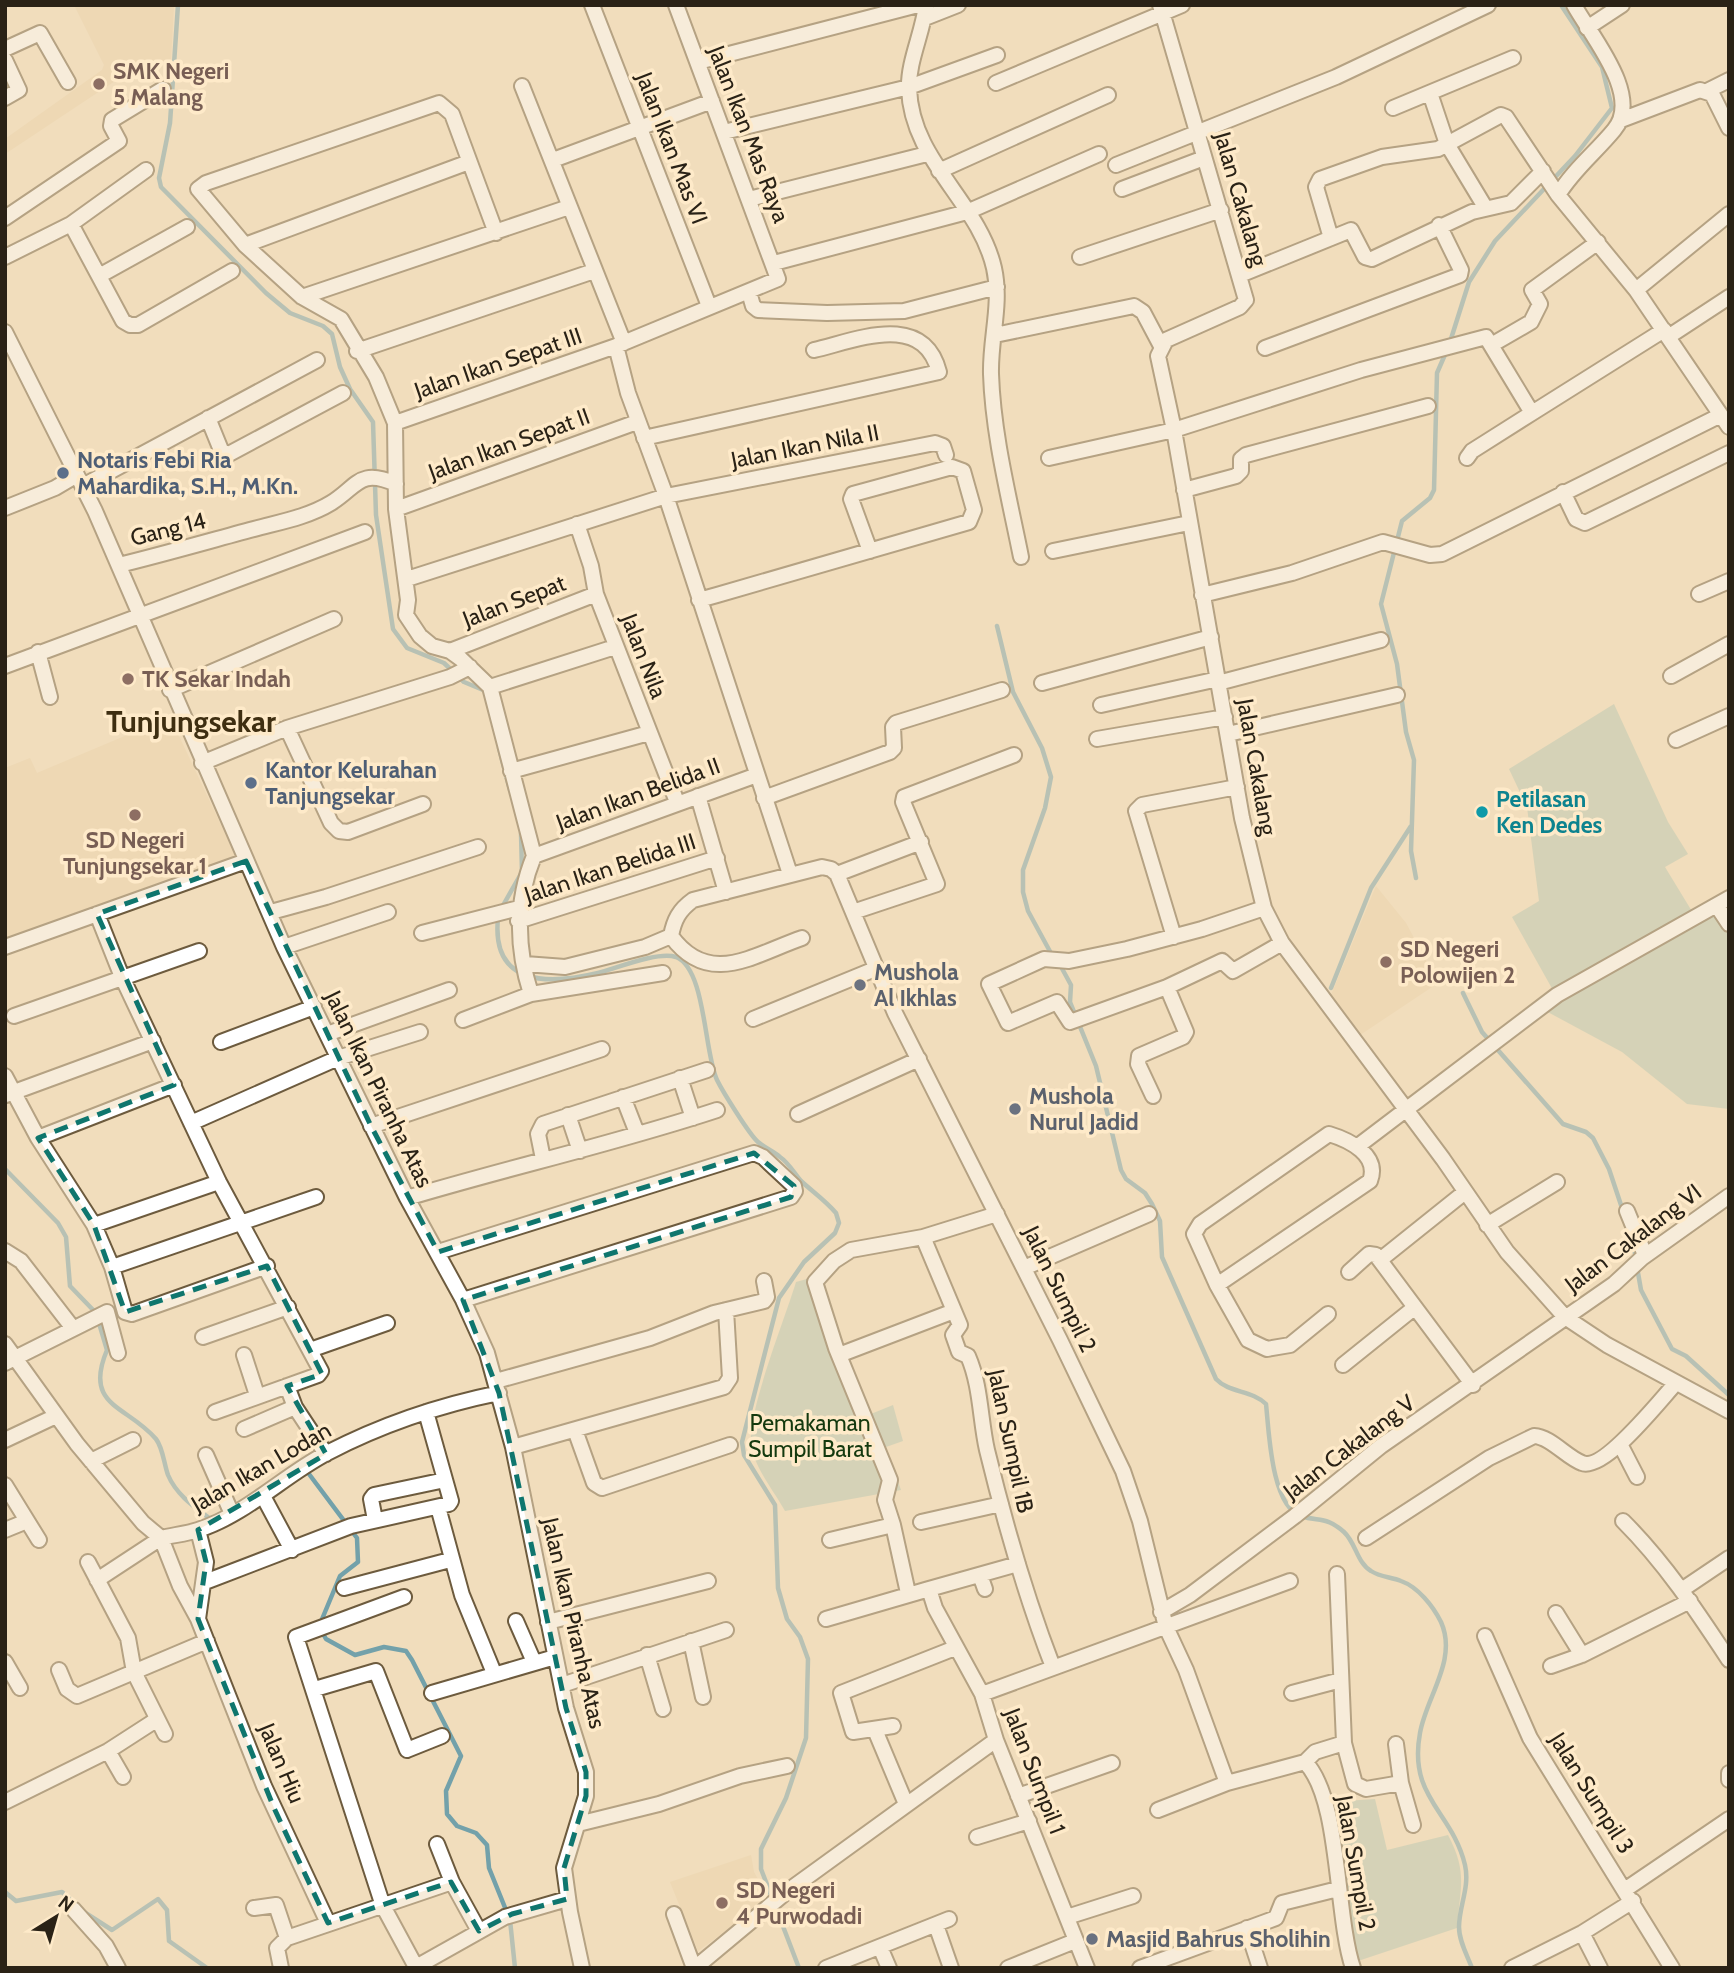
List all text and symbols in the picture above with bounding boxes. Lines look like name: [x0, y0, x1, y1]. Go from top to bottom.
street label: Jalan Ikan Mas Raya: [702, 41, 796, 226]
place label: SMK Negeri 5 Malang: [113, 57, 229, 111]
street label: Jalan Ikan Mas VI: [630, 67, 714, 228]
marker: SMK Negeri 5 Malang: [91, 76, 107, 92]
street label: Jalan Cakalang: [1208, 128, 1274, 270]
street label: Jalan Ikan Sepat III: [410, 321, 586, 405]
street label: Jalan Ikan Sepat II: [424, 402, 593, 486]
street label: Jalan Ikan Nila II: [728, 418, 881, 474]
place label: Notaris Febi Ria Mahardika, S.H., M.Kn.: [77, 446, 298, 500]
marker: Notaris Febi Ria Mahardika, S.H., M.Kn.: [55, 465, 71, 481]
street label: Gang 14: [127, 506, 209, 552]
street label: Jalan Sepat: [458, 569, 570, 634]
street label: Jalan Nila: [615, 609, 673, 702]
place label: TK Sekar Indah: [142, 665, 291, 693]
marker: TK Sekar Indah: [120, 671, 136, 687]
street label: Jalan Cakalang: [1231, 695, 1283, 838]
district label: Tunjungsekar: [106, 703, 276, 740]
street label: Jalan Ikan Belida II: [551, 751, 724, 837]
place label: Kantor Kelurahan Tanjungsekar: [265, 756, 437, 810]
marker: Kantor Kelurahan Tanjungsekar: [243, 775, 259, 791]
place label: Petilasan Ken Dedes: [1496, 785, 1603, 839]
marker: Petilasan Ken Dedes: [1474, 804, 1490, 820]
marker: SD Negeri Tunjungsekar 1: [127, 807, 143, 823]
place label: SD Negeri Tunjungsekar 1: [63, 826, 207, 880]
street label: Jalan Ikan Belida III: [520, 827, 699, 909]
place label: SD Negeri Polowijen 2: [1400, 935, 1515, 989]
marker: SD Negeri Polowijen 2: [1378, 954, 1394, 970]
place label: Mushola Al Ikhlas: [874, 958, 959, 1012]
marker: Mushola Al Ikhlas: [852, 977, 868, 993]
street label: Jalan Ikan Piranha Atas: [319, 985, 439, 1192]
place label: Mushola Nurul Jadid: [1029, 1082, 1139, 1136]
marker: Mushola Nurul Jadid: [1007, 1101, 1023, 1117]
street label: Jalan Cakalang VI: [1558, 1178, 1707, 1299]
street label: Jalan Sumpil 2: [1017, 1220, 1103, 1357]
street label: Jalan Sumpil 1B: [982, 1366, 1040, 1516]
street label: Jalan Cakalang V: [1277, 1388, 1420, 1506]
park label: Pemakaman Sumpil Barat: [748, 1409, 872, 1463]
street label: Jalan Ikan Lodan: [185, 1416, 336, 1519]
street label: Jalan Ikan Piranha Atas: [536, 1514, 612, 1731]
street label: Jalan Sumpil 1: [998, 1703, 1072, 1838]
street label: Jalan Hiu: [252, 1718, 311, 1807]
street label: Jalan Sumpil 3: [1543, 1726, 1640, 1859]
street label: Jalan Sumpil 2: [1330, 1792, 1382, 1933]
place label: SD Negeri 4 Purwodadi: [736, 1876, 862, 1930]
north arrow: [21, 1882, 91, 1952]
text: N: [54, 1891, 78, 1917]
marker: SD Negeri 4 Purwodadi: [714, 1895, 730, 1911]
place label: Masjid Bahrus Sholihin: [1106, 1925, 1331, 1953]
marker: Masjid Bahrus Sholihin: [1084, 1931, 1100, 1947]

